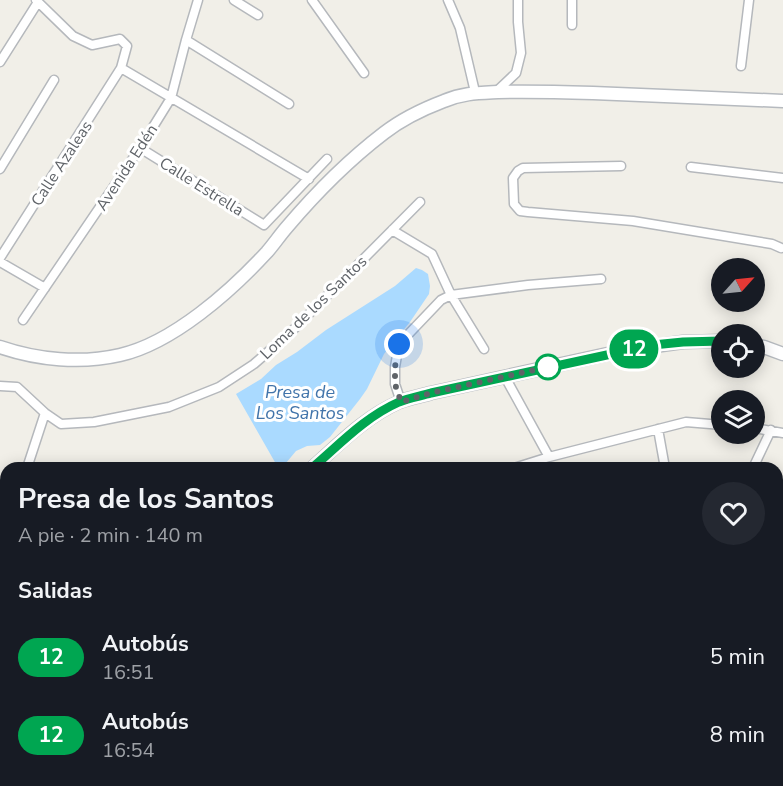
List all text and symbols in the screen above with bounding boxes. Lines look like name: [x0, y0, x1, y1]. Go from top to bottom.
street label: Calle Azaleas: [26, 117, 98, 211]
street label: Avenida Edén: [91, 120, 163, 215]
street label: Calle Estrella: [155, 152, 248, 221]
street label: Loma de los Santos: [255, 251, 372, 364]
north arrow: [711, 258, 765, 312]
map controls: [711, 258, 765, 444]
button: locate: [711, 324, 765, 378]
your location: [384, 329, 414, 359]
line badge: 12: [607, 330, 661, 368]
text: 12: [621, 335, 647, 363]
unlabelled marker: [535, 354, 561, 380]
water label: Presa de Los Santos: [256, 380, 344, 425]
button: layers: [711, 390, 765, 444]
text: Presa de los Santos: [18, 480, 274, 518]
button: heart: [702, 482, 765, 545]
text: A pie · 2 min · 140 m: [18, 522, 203, 549]
text: Salidas: [18, 576, 93, 606]
text: Autobús: [102, 629, 189, 659]
text: 5 min: [710, 642, 765, 672]
text: 12: [38, 643, 64, 671]
text: 16:51: [102, 659, 155, 686]
text: Autobús: [102, 707, 189, 737]
text: 8 min: [710, 720, 765, 750]
text: 12: [38, 721, 64, 749]
text: 16:54: [102, 737, 155, 764]

